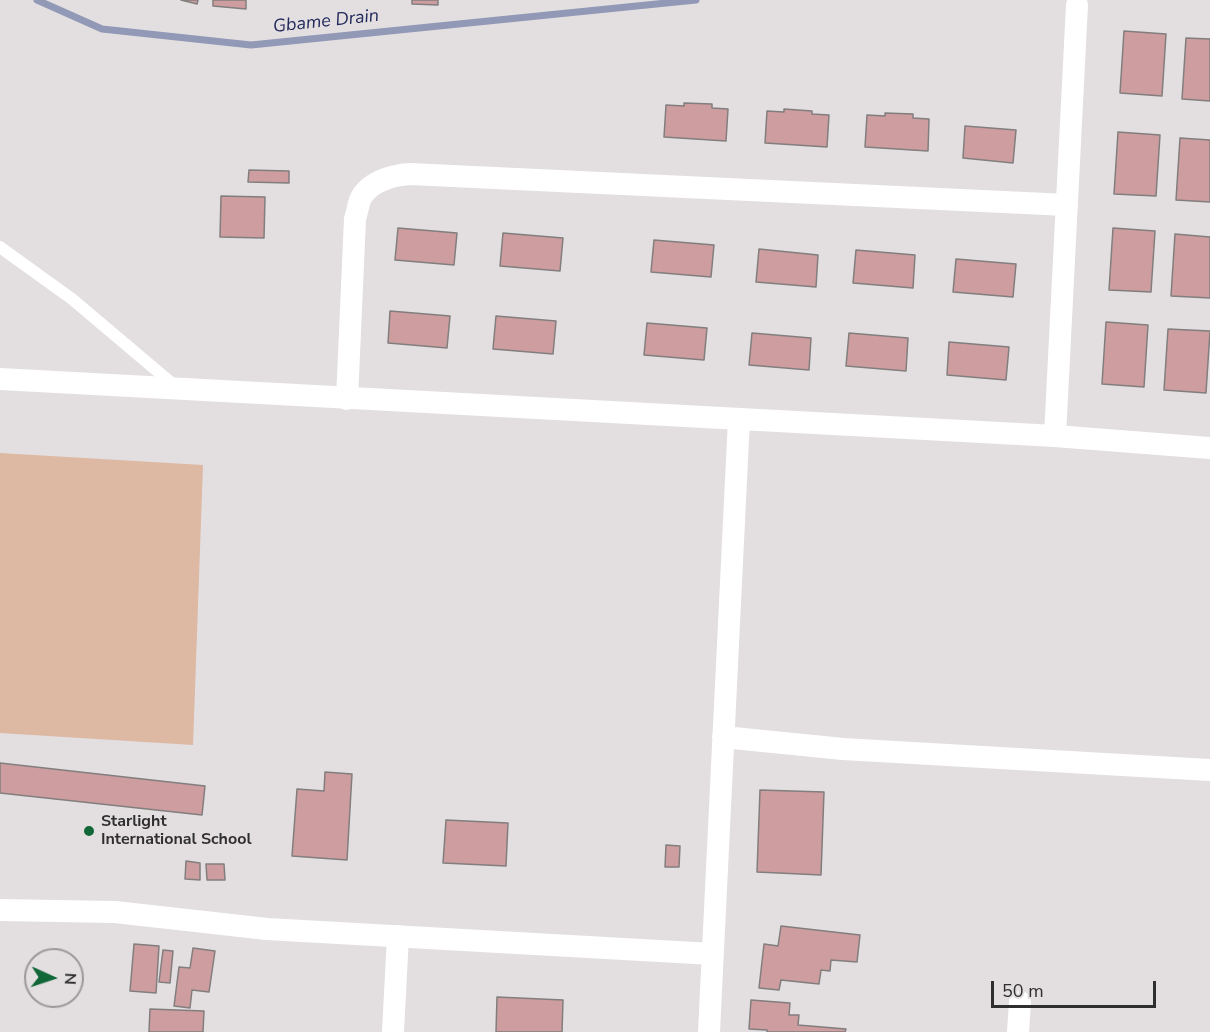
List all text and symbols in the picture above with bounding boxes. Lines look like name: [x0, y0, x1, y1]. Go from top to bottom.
water label: Gbame Drain: [272, 6, 380, 38]
place label: Starlight International School: [101, 812, 251, 850]
marker: Starlight International School: [82, 824, 96, 838]
north arrow: [24, 948, 84, 1008]
scale bar: [994, 969, 1159, 1007]
text: N: [59, 972, 81, 985]
text: 50 m: [1002, 979, 1044, 1003]

